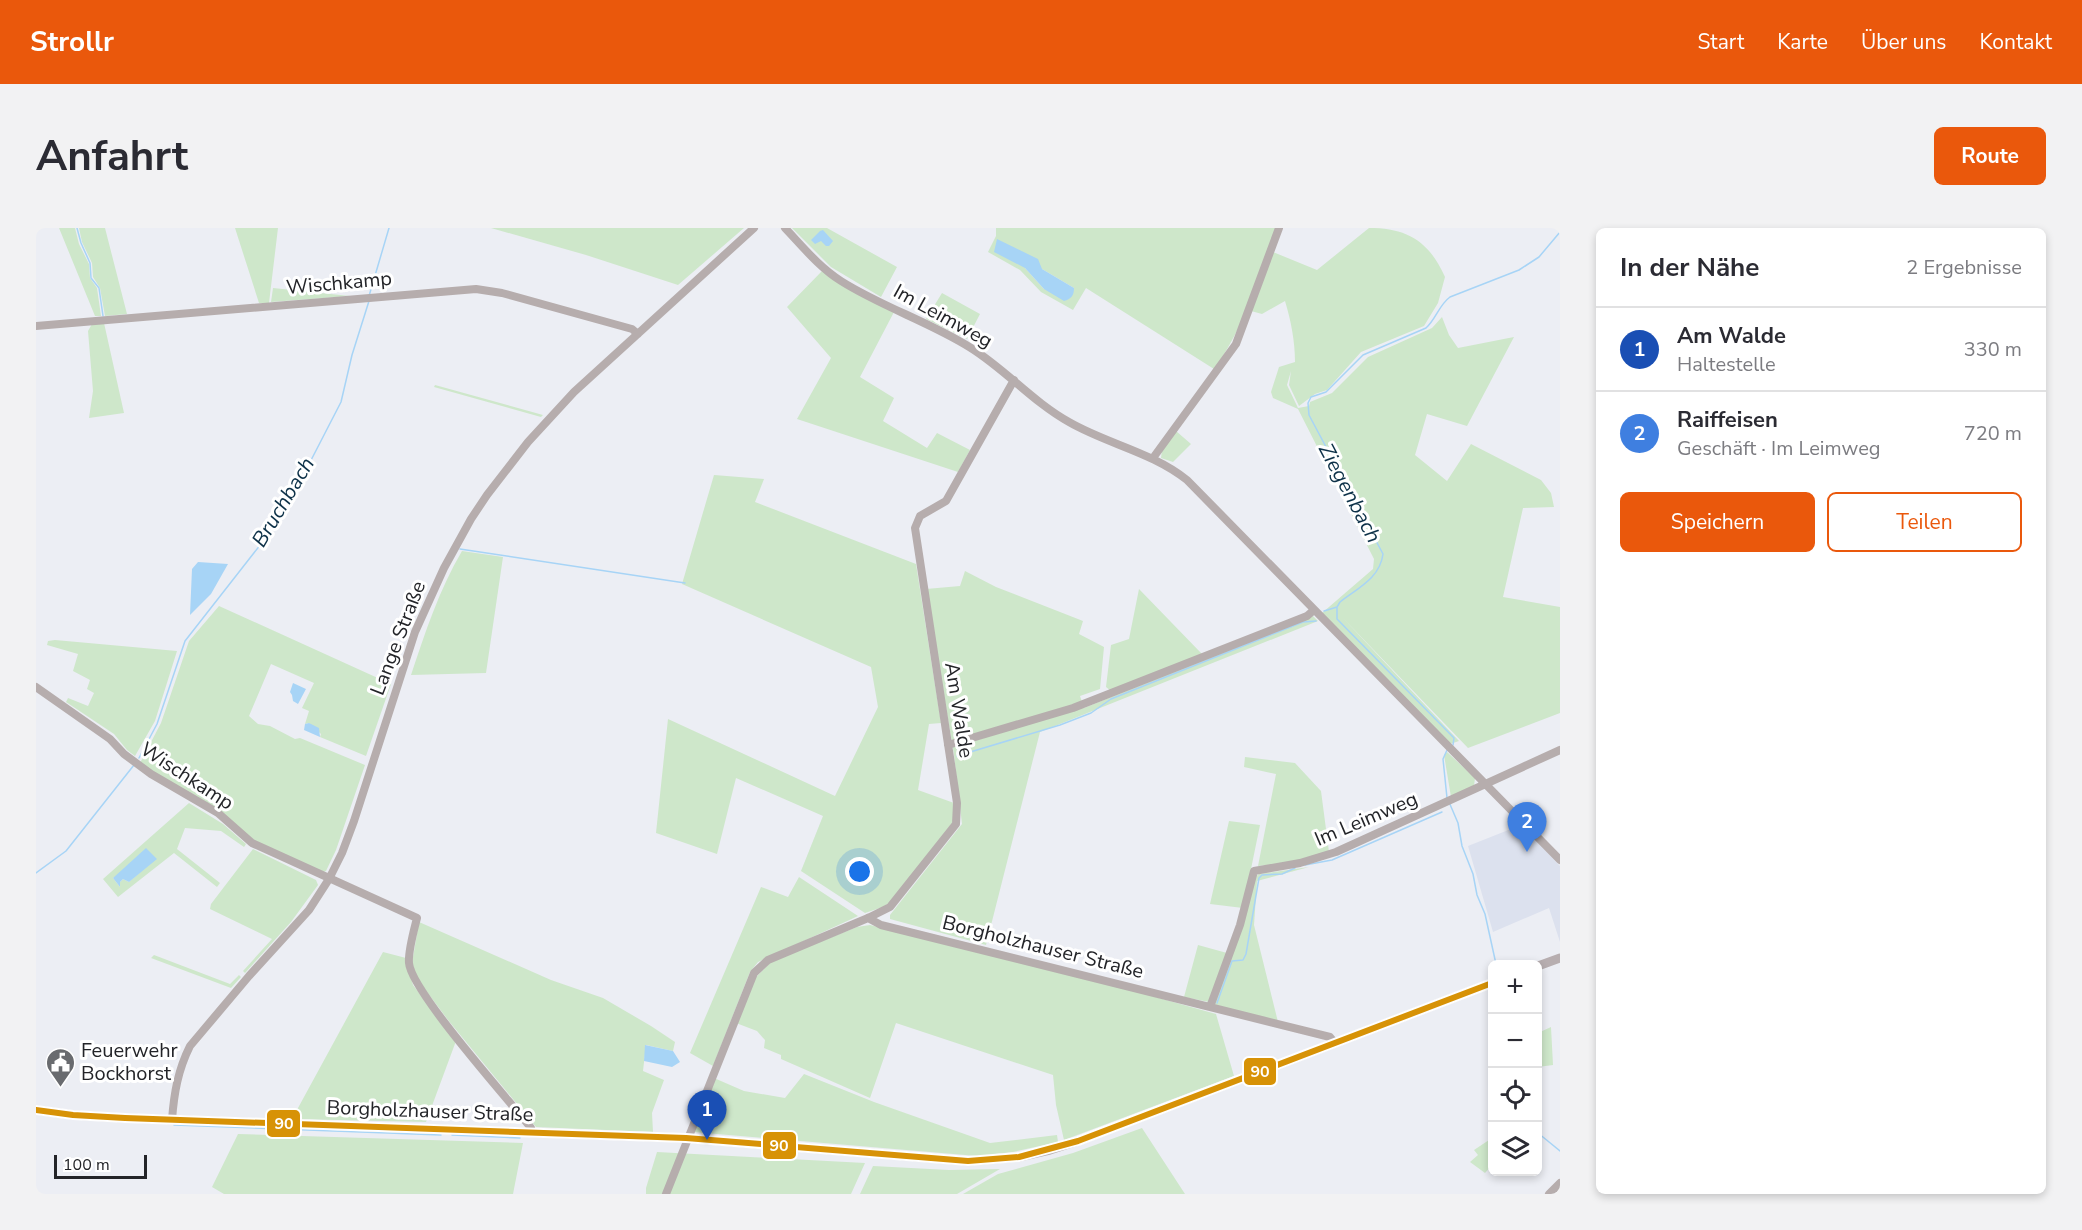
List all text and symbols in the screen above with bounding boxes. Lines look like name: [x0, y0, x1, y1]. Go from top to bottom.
text: Strollr: [30, 23, 114, 61]
text: Start: [1697, 28, 1744, 56]
text: Karte: [1777, 28, 1828, 56]
text: Über uns: [1861, 28, 1946, 56]
text: Kontakt: [1979, 28, 2052, 56]
button: Route: [1934, 127, 2046, 185]
text: Anfahrt: [36, 128, 188, 185]
text: In der Nähe: [1620, 250, 1759, 285]
text: 2 Ergebnisse: [1906, 254, 2022, 281]
street label: Wischkamp: [285, 265, 393, 301]
street label: Im Leimweg: [889, 278, 997, 354]
text: Am Walde: [1677, 321, 1786, 351]
text: 1: [1634, 336, 1646, 363]
text: 330 m: [1964, 336, 2022, 363]
text: Haltestelle: [1677, 351, 1776, 378]
text: Raiffeisen: [1677, 405, 1778, 435]
text: 2: [1634, 420, 1646, 447]
text: 720 m: [1964, 420, 2022, 447]
text: Geschäft · Im Leimweg: [1677, 435, 1881, 462]
water label: Ziegenbach: [1312, 438, 1388, 548]
water label: Bruchbach: [245, 452, 321, 552]
button: Speichern: [1620, 492, 1815, 552]
button: Teilen: [1827, 492, 2022, 552]
street label: Lange Straße: [364, 577, 432, 699]
street label: Am Walde: [938, 660, 980, 760]
street label: Wischkamp: [135, 736, 239, 816]
street label: Im Leimweg: [1310, 785, 1422, 853]
pin: 2: [1508, 802, 1546, 852]
your location: [845, 857, 874, 886]
street label: Borgholzhauser Straße: [939, 909, 1147, 985]
map controls: [1488, 960, 1542, 1176]
button: +: [1488, 960, 1542, 1014]
button: −: [1488, 1014, 1542, 1068]
place label: Feuerwehr Bockhorst: [81, 1037, 178, 1087]
public building icon: Feuerwehr Bockhorst: [44, 1046, 76, 1088]
line badge: 90: [1243, 1057, 1277, 1086]
text: 90: [1250, 1061, 1270, 1083]
button: locate: [1488, 1068, 1542, 1122]
pin: 1: [688, 1090, 726, 1140]
street label: Borgholzhauser Straße: [326, 1094, 534, 1128]
line badge: 90: [266, 1109, 301, 1138]
text: 90: [274, 1113, 294, 1135]
button: layers: [1488, 1122, 1542, 1176]
line badge: 90: [762, 1131, 797, 1160]
text: 90: [769, 1135, 789, 1157]
scale bar: [54, 1152, 147, 1180]
text: 100 m: [63, 1154, 110, 1176]

